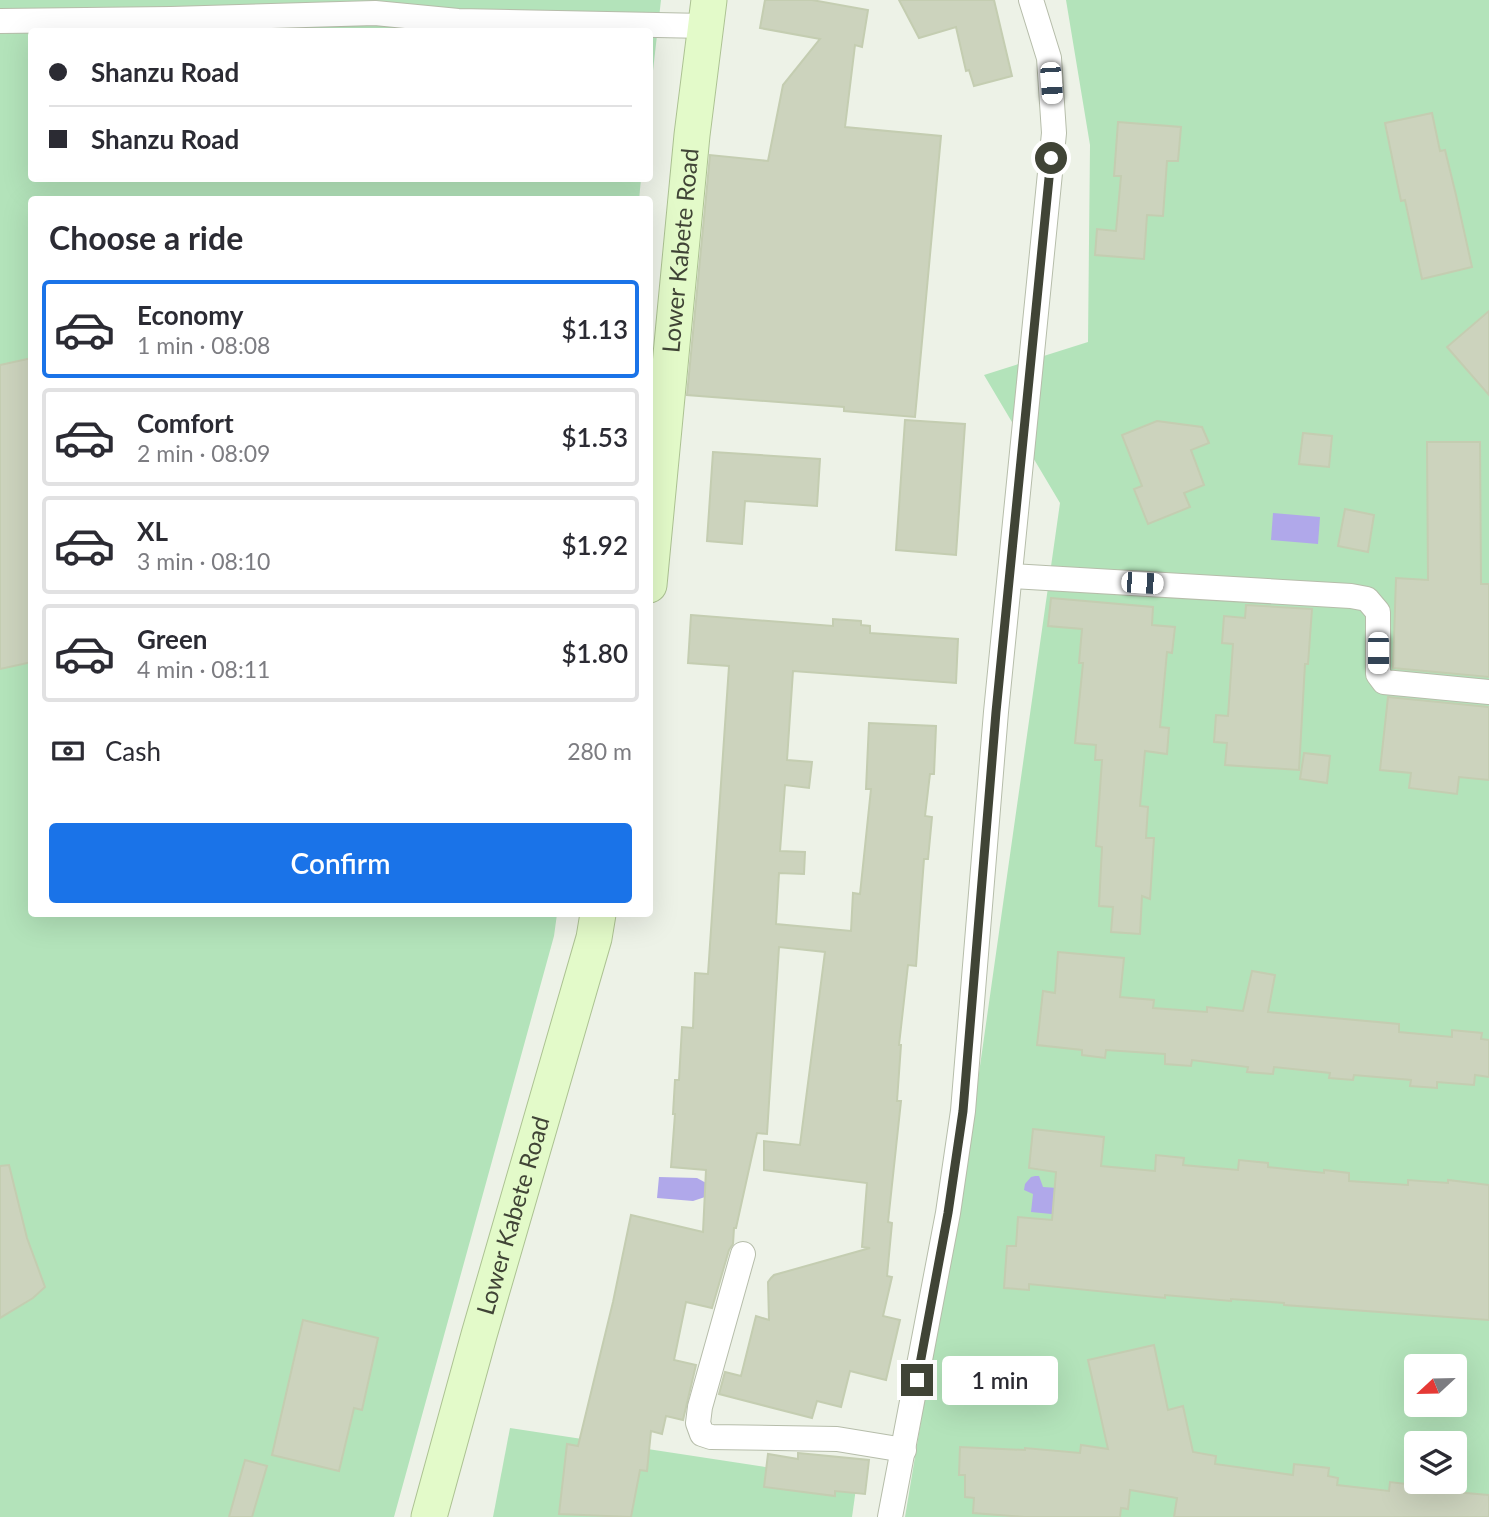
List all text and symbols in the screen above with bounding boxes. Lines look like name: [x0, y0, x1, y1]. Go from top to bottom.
text: Shanzu Road: [91, 56, 239, 88]
car: [1040, 61, 1063, 105]
text: Shanzu Road: [91, 123, 239, 155]
route start: [1035, 142, 1067, 174]
street label: Lower Kabete Road: [655, 147, 704, 354]
text: Choose a ride: [49, 218, 243, 257]
icon: car: [53, 298, 116, 361]
text: Economy: [137, 299, 243, 331]
text: $1.13: [562, 313, 628, 345]
text: 1 min · 08:08: [137, 331, 270, 359]
icon: car: [53, 406, 116, 469]
text: Comfort: [137, 407, 234, 439]
text: $1.53: [562, 421, 628, 453]
text: 2 min · 08:09: [137, 439, 270, 467]
icon: car: [53, 514, 116, 577]
text: XL: [137, 515, 168, 547]
text: $1.92: [562, 529, 628, 561]
text: 3 min · 08:10: [137, 547, 270, 575]
car: [1121, 571, 1164, 595]
icon: car: [53, 622, 116, 685]
text: Green: [137, 623, 207, 655]
car: [1368, 632, 1389, 674]
text: $1.80: [562, 637, 628, 669]
text: 4 min · 08:11: [137, 655, 270, 683]
icon: cash: [49, 732, 87, 770]
text: Cash: [105, 735, 161, 767]
text: 280 m: [567, 737, 632, 765]
button: Confirm: [49, 823, 632, 903]
street label: Lower Kabete Road: [470, 1113, 555, 1318]
north arrow: [1404, 1354, 1466, 1418]
map controls: [1404, 1354, 1467, 1494]
callout: 1 min: [942, 1356, 1057, 1404]
route end: [901, 1364, 933, 1396]
text: 1 min: [972, 1366, 1028, 1394]
button: layers: [1404, 1431, 1467, 1494]

